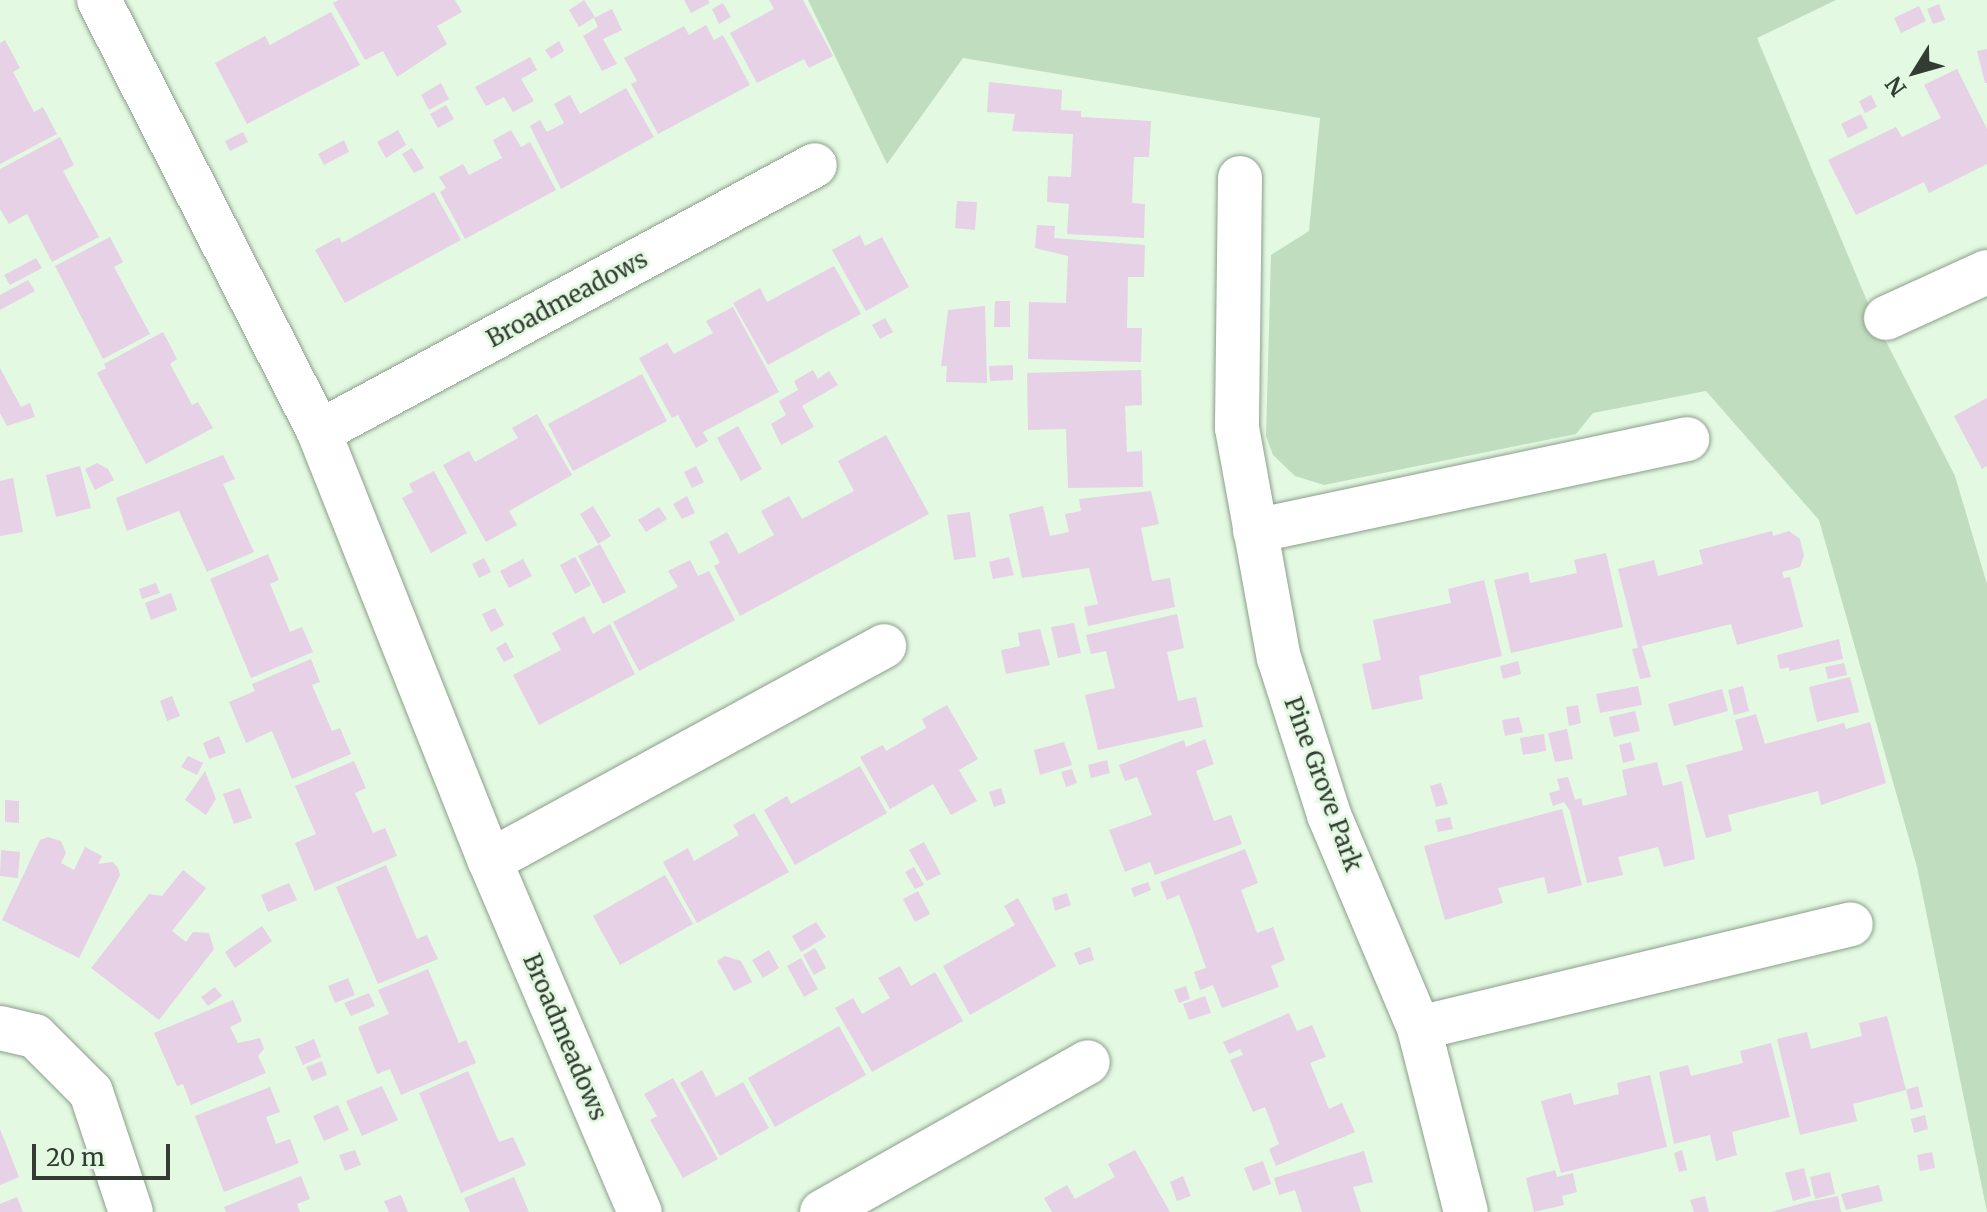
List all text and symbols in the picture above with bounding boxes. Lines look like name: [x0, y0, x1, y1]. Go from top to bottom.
north arrow: [1875, 32, 1955, 112]
text: N: [1879, 71, 1912, 102]
street label: Broadmeadows: [482, 245, 652, 353]
street label: Pine Grove Park: [1278, 693, 1368, 875]
street label: Broadmeadows: [517, 949, 613, 1125]
scale bar: [36, 1128, 174, 1178]
text: 20 m: [46, 1142, 105, 1173]

